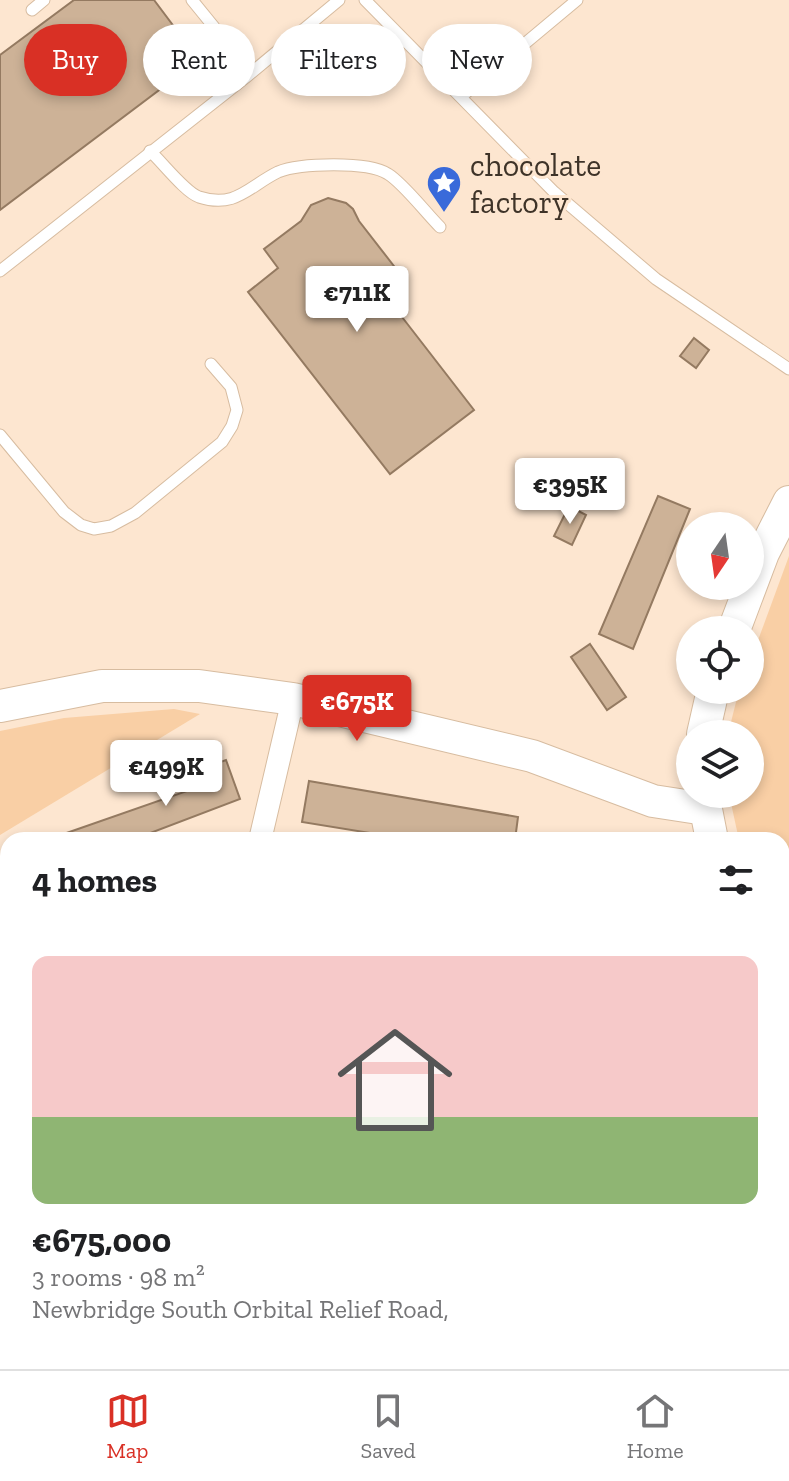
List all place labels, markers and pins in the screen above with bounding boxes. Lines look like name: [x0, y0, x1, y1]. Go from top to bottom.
place label: chocolate factory: [470, 146, 601, 221]
place icon: chocolate factory: [425, 164, 463, 214]
pin: €711K: [301, 266, 413, 334]
pin: €395K: [514, 458, 626, 526]
pin: €675K: [301, 675, 413, 743]
pin: €499K: [110, 740, 222, 808]

